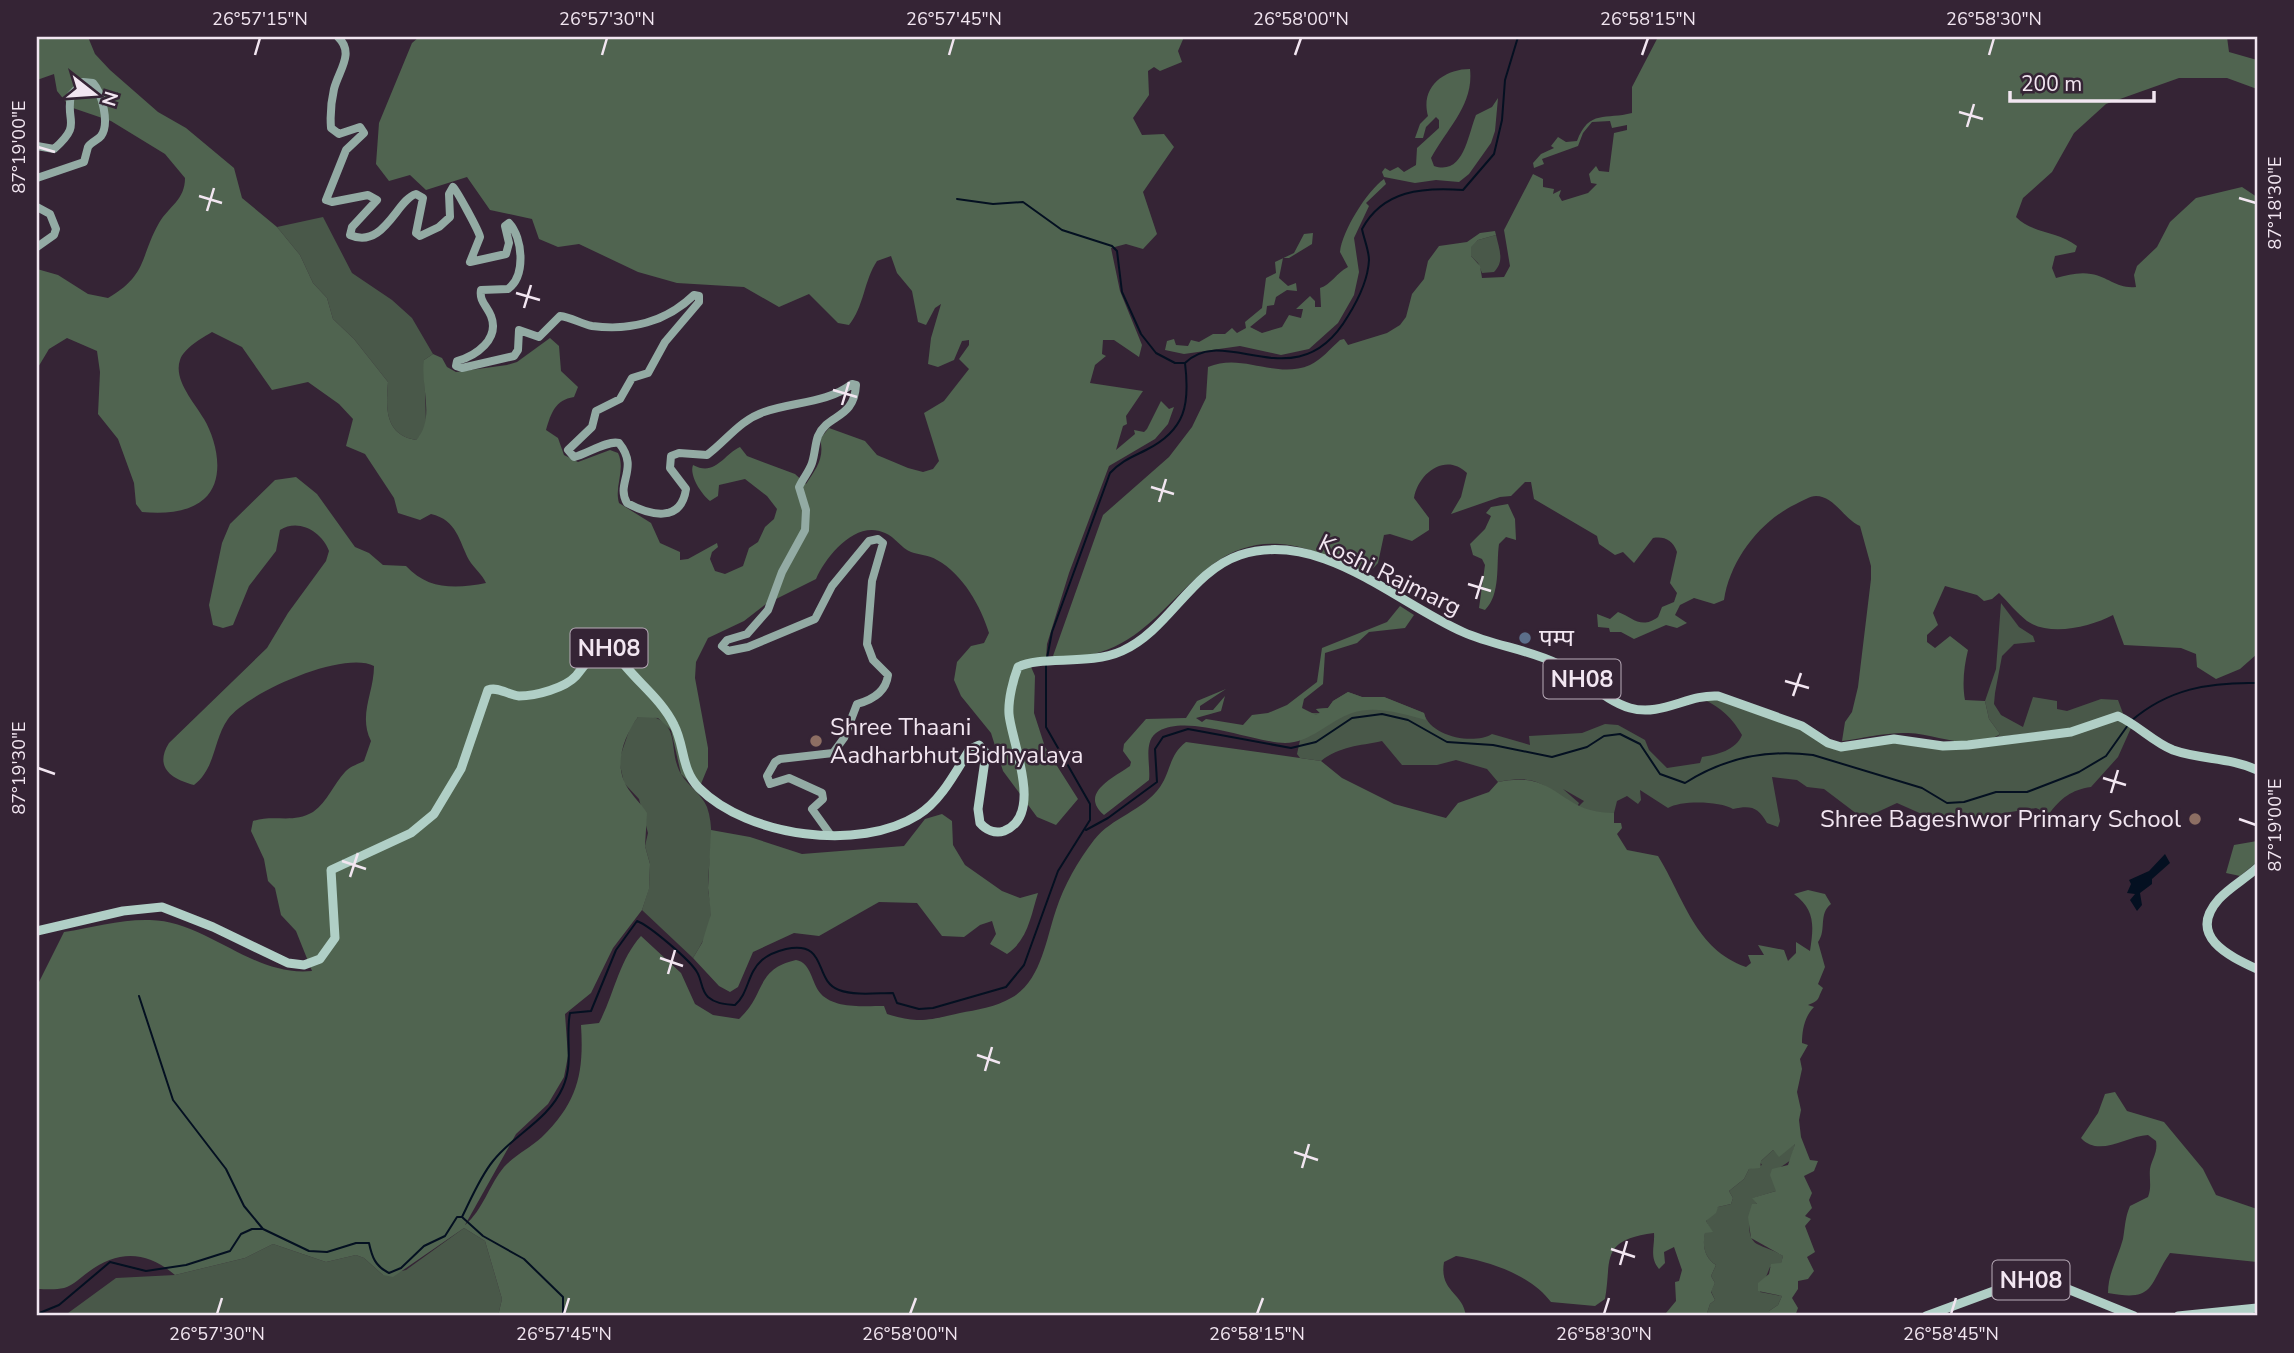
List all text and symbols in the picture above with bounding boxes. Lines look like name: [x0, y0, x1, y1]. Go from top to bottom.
text: 26°57'15"N: [212, 7, 308, 31]
text: 26°57'30"N: [559, 7, 655, 31]
text: 26°57'45"N: [906, 7, 1002, 31]
text: 26°58'00"N: [1253, 7, 1349, 31]
text: 26°58'15"N: [1600, 7, 1696, 31]
text: 26°58'30"N: [1946, 7, 2042, 31]
north arrow: [60, 60, 130, 130]
scale bar: [2010, 60, 2154, 104]
text: 200 m: [2021, 70, 2082, 98]
text: N: [95, 88, 124, 109]
text: 87°19'00"E: [7, 101, 31, 194]
text: 87°18'30"E: [2263, 157, 2287, 250]
street label: Koshi Rajmarg: [1313, 527, 1467, 623]
place label: पम्प: [1539, 622, 1574, 654]
road number: NH08: [570, 628, 648, 668]
marker: पम्प: [1517, 630, 1533, 646]
road number: NH08: [1544, 660, 1620, 698]
place label: Shree Thaani Aadharbhut Bidhyalaya: [830, 711, 1083, 771]
text: 87°19'30"E: [7, 722, 31, 815]
marker: Shree Thaani Aadharbhut Bidhyalaya: [808, 733, 824, 749]
text: 87°19'00"E: [2263, 779, 2287, 872]
place label: Shree Bageshwor Primary School: [1820, 803, 2181, 835]
marker: Shree Bageshwor Primary School: [2187, 811, 2203, 827]
road number: NH08: [1993, 1260, 2070, 1300]
text: 26°57'30"N: [169, 1322, 265, 1346]
text: 26°57'45"N: [516, 1322, 612, 1346]
text: 26°58'00"N: [862, 1322, 958, 1346]
text: 26°58'15"N: [1209, 1322, 1305, 1346]
text: 26°58'30"N: [1556, 1322, 1652, 1346]
text: 26°58'45"N: [1903, 1322, 1999, 1346]

